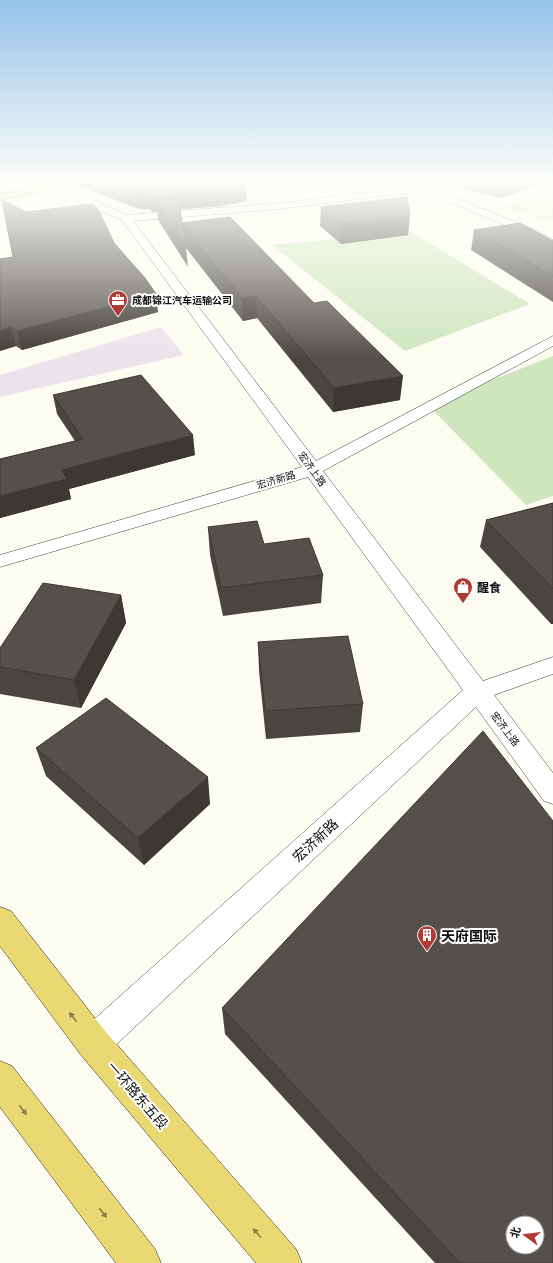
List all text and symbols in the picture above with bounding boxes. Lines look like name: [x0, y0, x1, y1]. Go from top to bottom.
office icon: 成都锦江汽车运输公司: [107, 289, 129, 317]
place label: 成都锦江汽车运输公司: [132, 294, 232, 307]
street label: 宏济上路: [295, 449, 329, 489]
street label: 宏济新路: [255, 468, 297, 492]
shop icon: 醒食: [452, 576, 474, 604]
place label: 醒食: [477, 580, 501, 595]
street label: 宏济上路: [488, 709, 522, 749]
street label: 宏济新路: [288, 814, 342, 866]
building icon: 天府国际: [416, 924, 438, 952]
place label: 天府国际: [441, 926, 497, 945]
one-way arrow: [69, 1011, 77, 1022]
street label: 一环路东五段: [103, 1057, 173, 1133]
one-way arrow: [19, 1104, 28, 1115]
one-way arrow: [98, 1207, 107, 1218]
north arrow: [505, 1215, 545, 1255]
text: 北: [507, 1225, 524, 1240]
one-way arrow: [252, 1228, 261, 1239]

